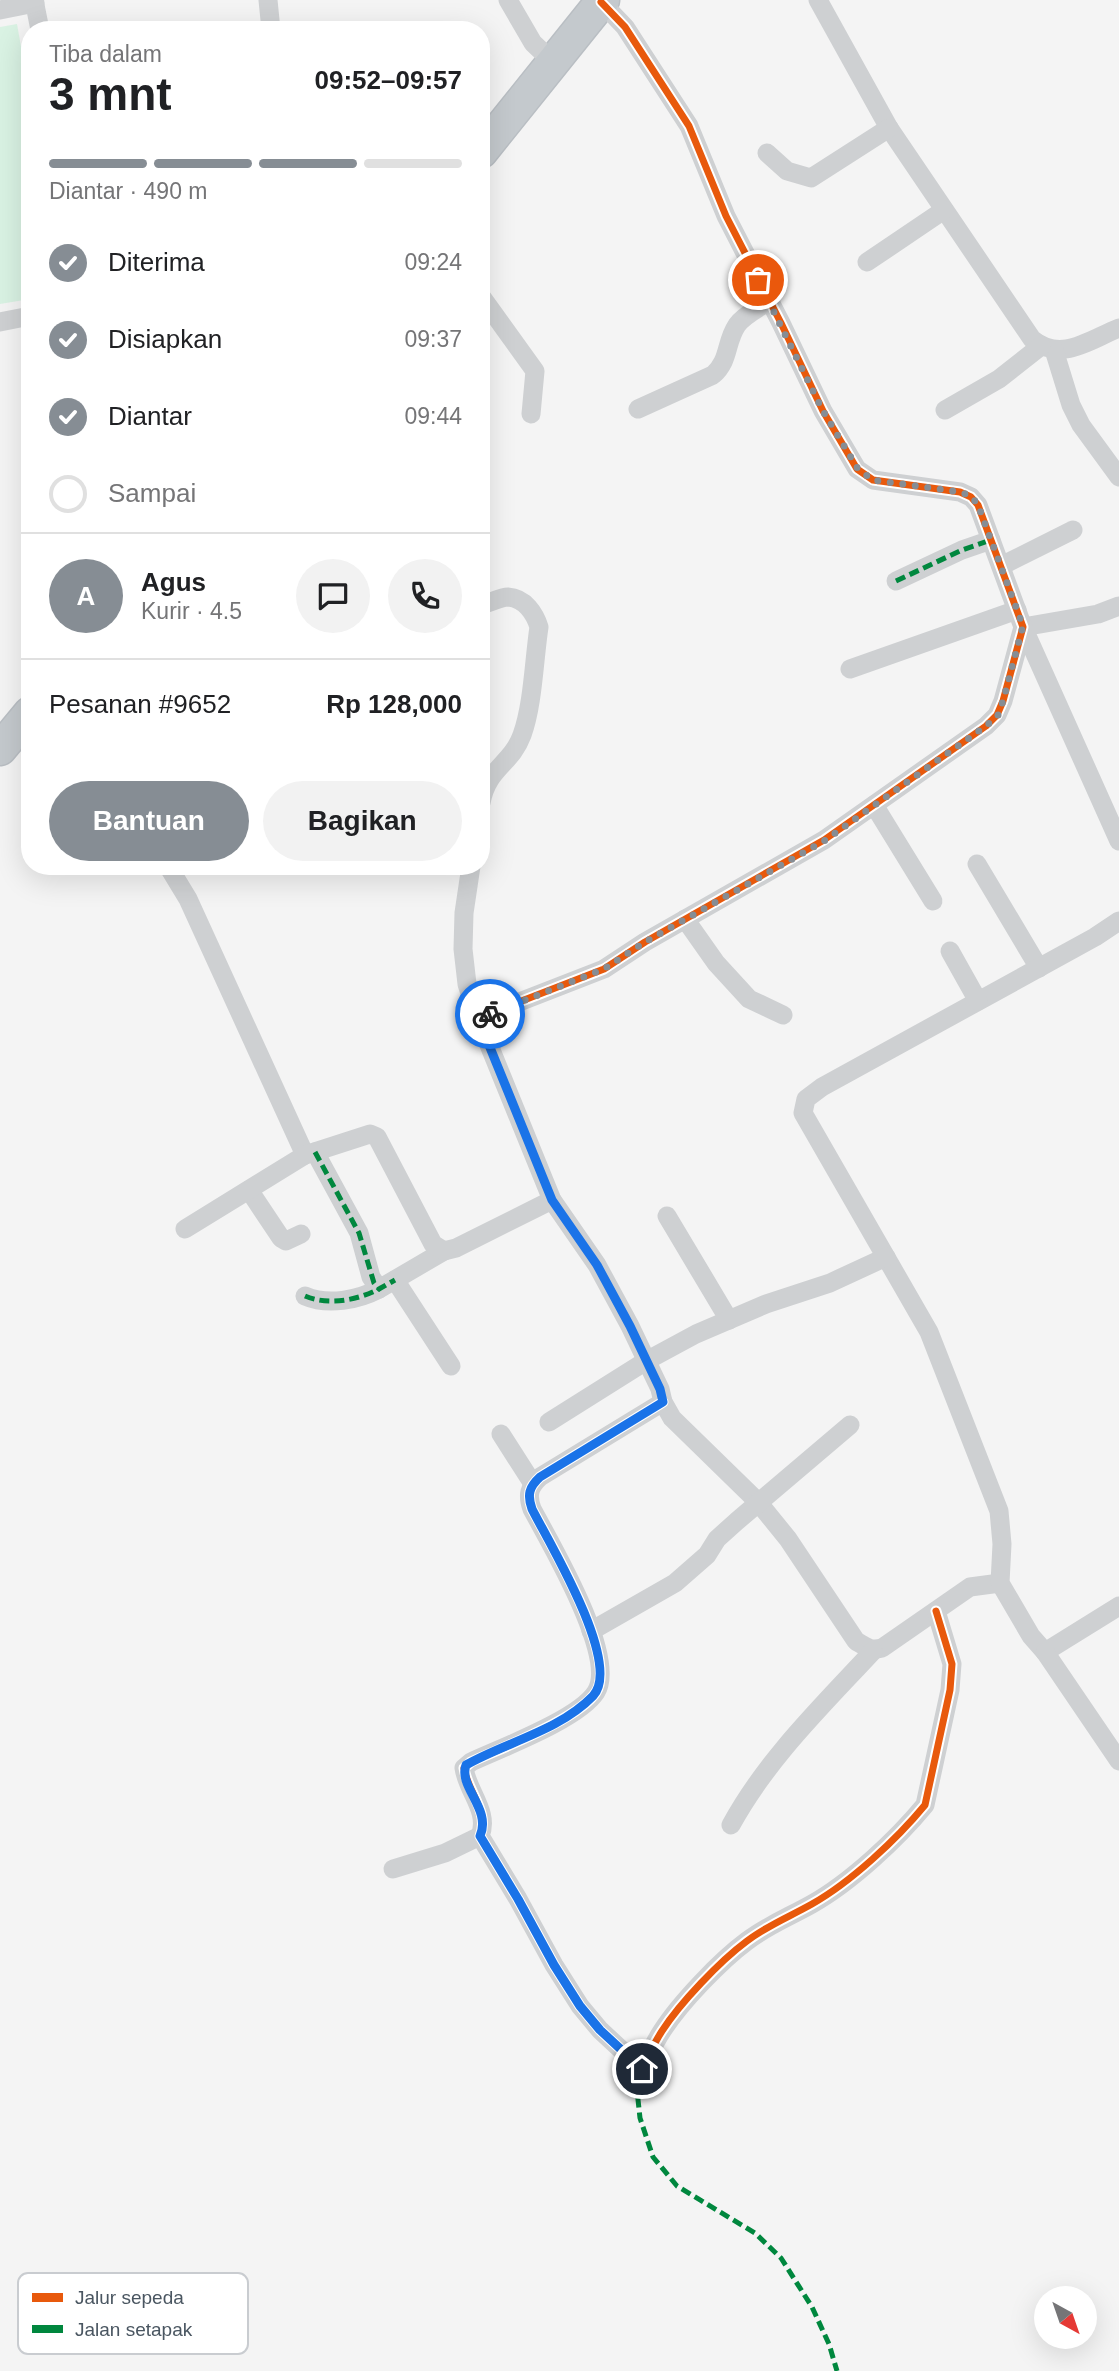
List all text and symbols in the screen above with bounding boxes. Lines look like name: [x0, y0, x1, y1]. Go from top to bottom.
text: Tiba dalam: [49, 41, 162, 67]
text: 09:52–09:57: [315, 65, 462, 95]
text: 3 mnt: [49, 68, 172, 120]
text: Diantar · 490 m: [49, 178, 208, 204]
icon: check: [49, 244, 87, 282]
text: Diterima: [108, 247, 205, 277]
text: 09:24: [404, 249, 462, 275]
pin: [728, 250, 788, 310]
icon: bag: [739, 261, 777, 299]
icon: check: [49, 321, 87, 359]
text: Disiapkan: [108, 324, 222, 354]
text: 09:37: [404, 326, 462, 352]
icon: check: [49, 398, 87, 436]
text: Diantar: [108, 401, 192, 431]
text: 09:44: [404, 403, 462, 429]
text: Sampai: [108, 478, 196, 508]
button: chat: [296, 559, 370, 633]
button: phone: [388, 559, 462, 633]
text: Agus: [141, 567, 206, 597]
text: A: [77, 581, 95, 611]
text: Kurir · 4.5: [141, 598, 242, 624]
text: Pesanan #9652: [49, 689, 231, 719]
text: Rp 128,000: [326, 689, 462, 719]
button: Bantuan: [49, 781, 249, 861]
button: Bagikan: [263, 781, 462, 861]
courier: [455, 979, 525, 1049]
icon: bike: [471, 995, 509, 1033]
pin: [612, 2039, 672, 2099]
icon: home: [623, 2050, 661, 2088]
legend: [18, 2273, 248, 2354]
north arrow: [1034, 2286, 1097, 2348]
map controls: [1034, 2286, 1097, 2349]
text: Jalur sepeda: [75, 2287, 184, 2308]
text: Jalan setapak: [75, 2319, 193, 2340]

